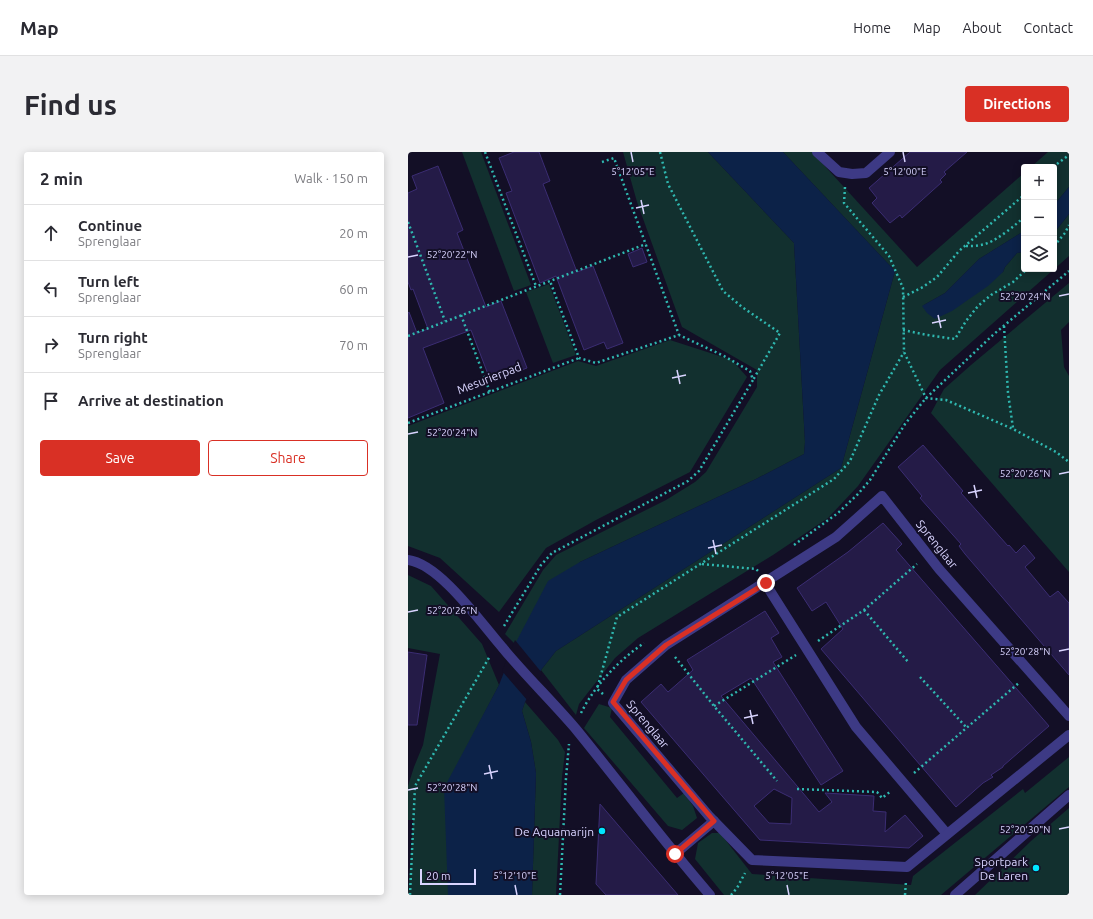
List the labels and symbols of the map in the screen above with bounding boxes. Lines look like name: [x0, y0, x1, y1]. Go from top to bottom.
text: 5°12'05"E: [611, 166, 655, 177]
text: 5°12'00"E: [883, 166, 927, 177]
text: 52°20'22"N: [427, 249, 477, 260]
text: 52°20'24"N: [1000, 291, 1050, 302]
street label: Mesurierpad: [455, 360, 523, 396]
text: 52°20'24"N: [427, 427, 477, 438]
text: 52°20'26"N: [1000, 468, 1050, 479]
street label: Sprenglaar: [914, 517, 961, 571]
route end: [757, 574, 775, 592]
text: 52°20'26"N: [427, 605, 477, 616]
text: 52°20'28"N: [1000, 646, 1050, 657]
street label: Sprenglaar: [624, 697, 672, 751]
text: 52°20'28"N: [427, 782, 477, 793]
text: 52°20'30"N: [1000, 824, 1050, 835]
place label: De Aquamarijn: [515, 825, 594, 838]
marker: De Aquamarijn: [597, 826, 607, 836]
route start: [666, 845, 684, 863]
place label: Sportpark De Laren: [975, 855, 1028, 882]
marker: Sportpark De Laren: [1031, 863, 1041, 873]
scale bar: [420, 867, 476, 886]
text: 5°12'10"E: [493, 870, 537, 881]
text: 5°12'05"E: [765, 870, 809, 881]

